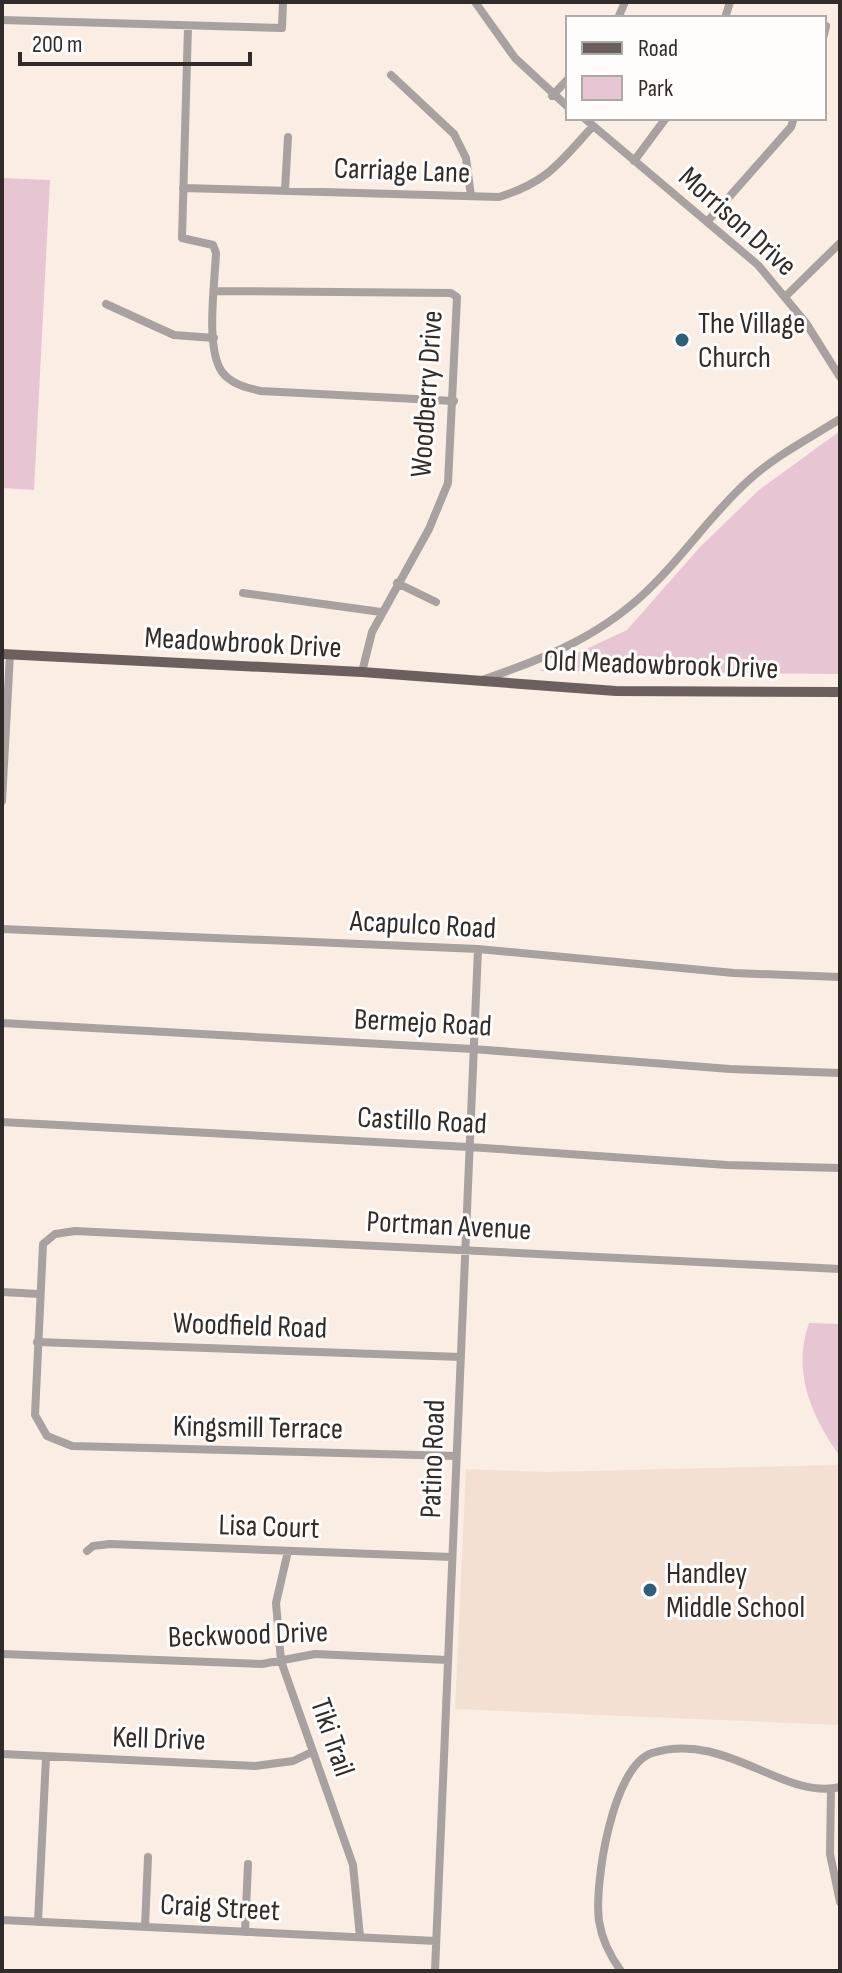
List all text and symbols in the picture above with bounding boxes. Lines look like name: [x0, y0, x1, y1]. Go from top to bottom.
scale bar: [20, 16, 250, 66]
legend: [566, 16, 826, 120]
text: 200 m: [32, 30, 83, 59]
text: Road: [638, 34, 678, 63]
text: Park: [638, 74, 673, 103]
street label: Carriage Lane: [333, 151, 471, 191]
street label: Morrison Drive: [671, 159, 804, 284]
place label: The Village Church: [698, 306, 805, 376]
street label: Woodberry Drive: [403, 309, 451, 479]
marker: The Village Church: [673, 331, 691, 349]
street label: Meadowbrook Drive: [144, 620, 342, 666]
street label: Old Meadowbrook Drive: [543, 643, 779, 687]
street label: Acapulco Road: [348, 903, 497, 947]
street label: Bermejo Road: [353, 1001, 493, 1045]
street label: Castillo Road: [356, 1100, 488, 1142]
street label: Portman Avenue: [366, 1204, 532, 1248]
street label: Woodfield Road: [172, 1305, 328, 1347]
street label: Patino Road: [413, 1399, 453, 1519]
street label: Kingsmill Terrace: [173, 1409, 343, 1447]
street label: Lisa Court: [218, 1507, 320, 1547]
place label: Handley Middle School: [666, 1556, 805, 1626]
marker: Handley Middle School: [641, 1581, 659, 1599]
street label: Beckwood Drive: [167, 1614, 329, 1656]
street label: Tiki Trail: [302, 1693, 362, 1781]
street label: Kell Drive: [112, 1719, 206, 1759]
street label: Craig Street: [159, 1887, 281, 1929]

